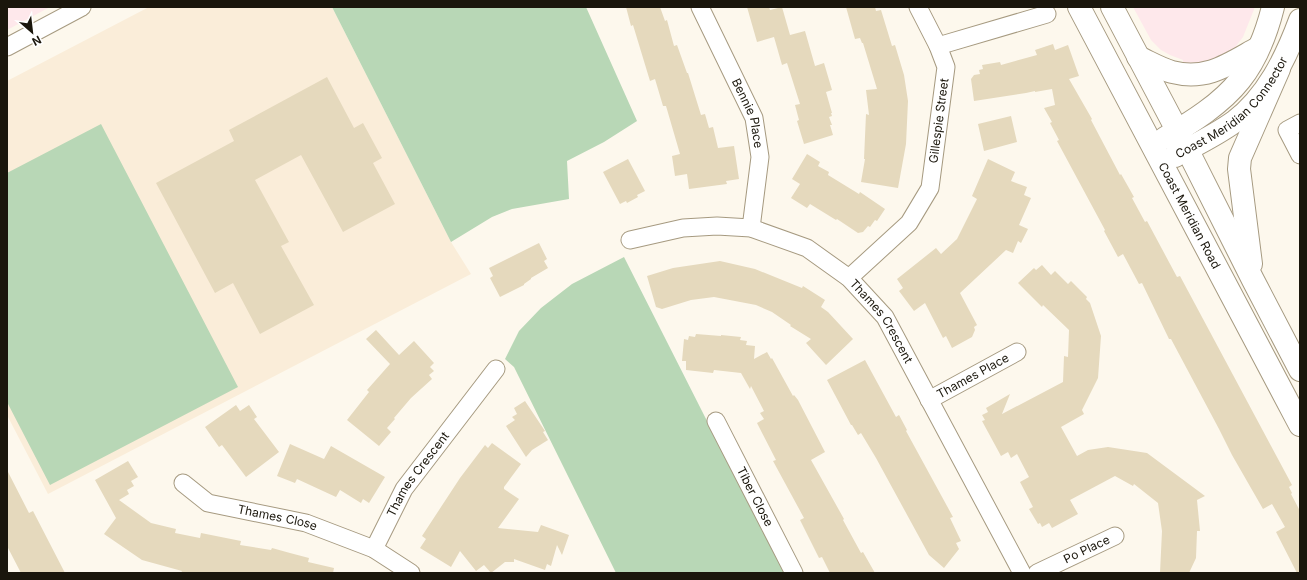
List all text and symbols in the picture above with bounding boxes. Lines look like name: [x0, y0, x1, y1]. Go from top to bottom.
north arrow: [12, 12, 52, 52]
text: N: [30, 33, 44, 49]
street label: Coast Meridian Connector: [1173, 54, 1291, 161]
street label: Bennie Place: [729, 76, 767, 149]
street label: Gillespie Street: [925, 77, 951, 164]
street label: Coast Meridian Road: [1155, 160, 1224, 271]
street label: Thames Crescent: [847, 276, 916, 366]
street label: Thames Place: [934, 350, 1011, 401]
street label: Thames Crescent: [383, 429, 452, 519]
street label: Tiber Close: [734, 464, 777, 529]
street label: Thames Close: [236, 501, 320, 534]
street label: Po Place: [1061, 532, 1112, 566]

